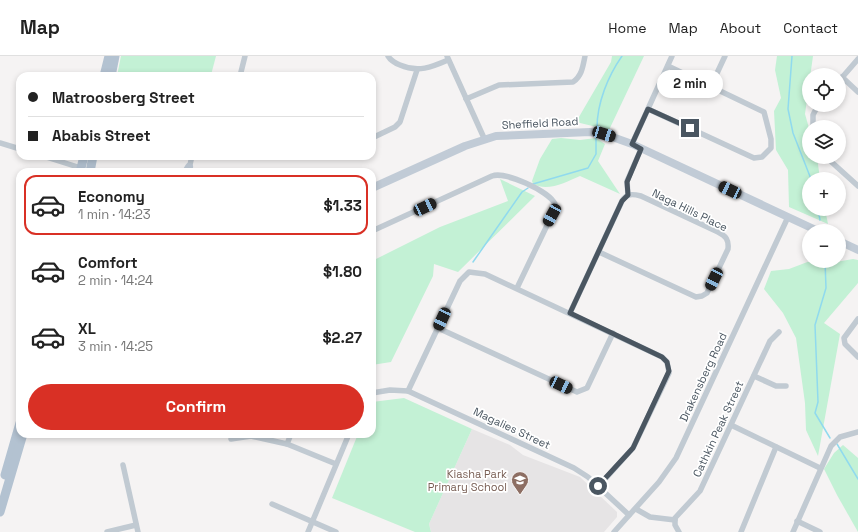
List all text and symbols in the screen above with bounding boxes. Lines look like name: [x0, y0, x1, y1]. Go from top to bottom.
text: Map: [20, 15, 60, 40]
text: Home: [608, 19, 646, 37]
text: Map: [668, 19, 698, 37]
text: About: [720, 19, 761, 37]
text: Contact: [783, 19, 838, 37]
map controls: [802, 68, 846, 268]
button: locate: [802, 68, 846, 112]
callout: 2 min: [657, 70, 723, 98]
text: 2 min: [673, 75, 707, 92]
text: Matroosberg Street: [52, 88, 195, 107]
street label: Sheffield Road: [501, 114, 579, 132]
route end: [681, 119, 699, 137]
button: layers: [802, 120, 846, 164]
car: [591, 125, 617, 143]
text: Ababis Street: [52, 126, 151, 145]
button: +: [802, 172, 846, 216]
car: [717, 179, 743, 201]
street label: Naga Hills Place: [650, 186, 730, 234]
icon: car: [30, 187, 66, 223]
text: Economy: [78, 187, 145, 206]
text: $1.33: [323, 196, 362, 215]
car: [412, 196, 438, 218]
car: [541, 202, 563, 228]
text: 1 min · 14:23: [78, 206, 151, 223]
button: −: [802, 224, 846, 268]
icon: car: [30, 253, 66, 289]
text: Comfort: [78, 253, 138, 272]
text: $1.80: [323, 262, 362, 281]
car: [703, 266, 725, 292]
text: 2 min · 14:24: [78, 272, 153, 289]
car: [431, 306, 453, 332]
icon: car: [30, 319, 66, 355]
text: XL: [78, 319, 96, 338]
text: $2.27: [322, 328, 362, 347]
street label: Drakensberg Road: [676, 330, 730, 424]
text: 3 min · 14:25: [78, 338, 153, 355]
car: [548, 374, 574, 396]
street label: Cathkin Peak Street: [690, 379, 746, 479]
button: Confirm: [28, 384, 364, 430]
street label: Magalies Street: [471, 404, 553, 452]
place label: Kiasha Park Primary School: [428, 467, 507, 494]
school or university icon: Kiasha Park Primary School: [510, 470, 530, 495]
route start: [589, 477, 607, 495]

